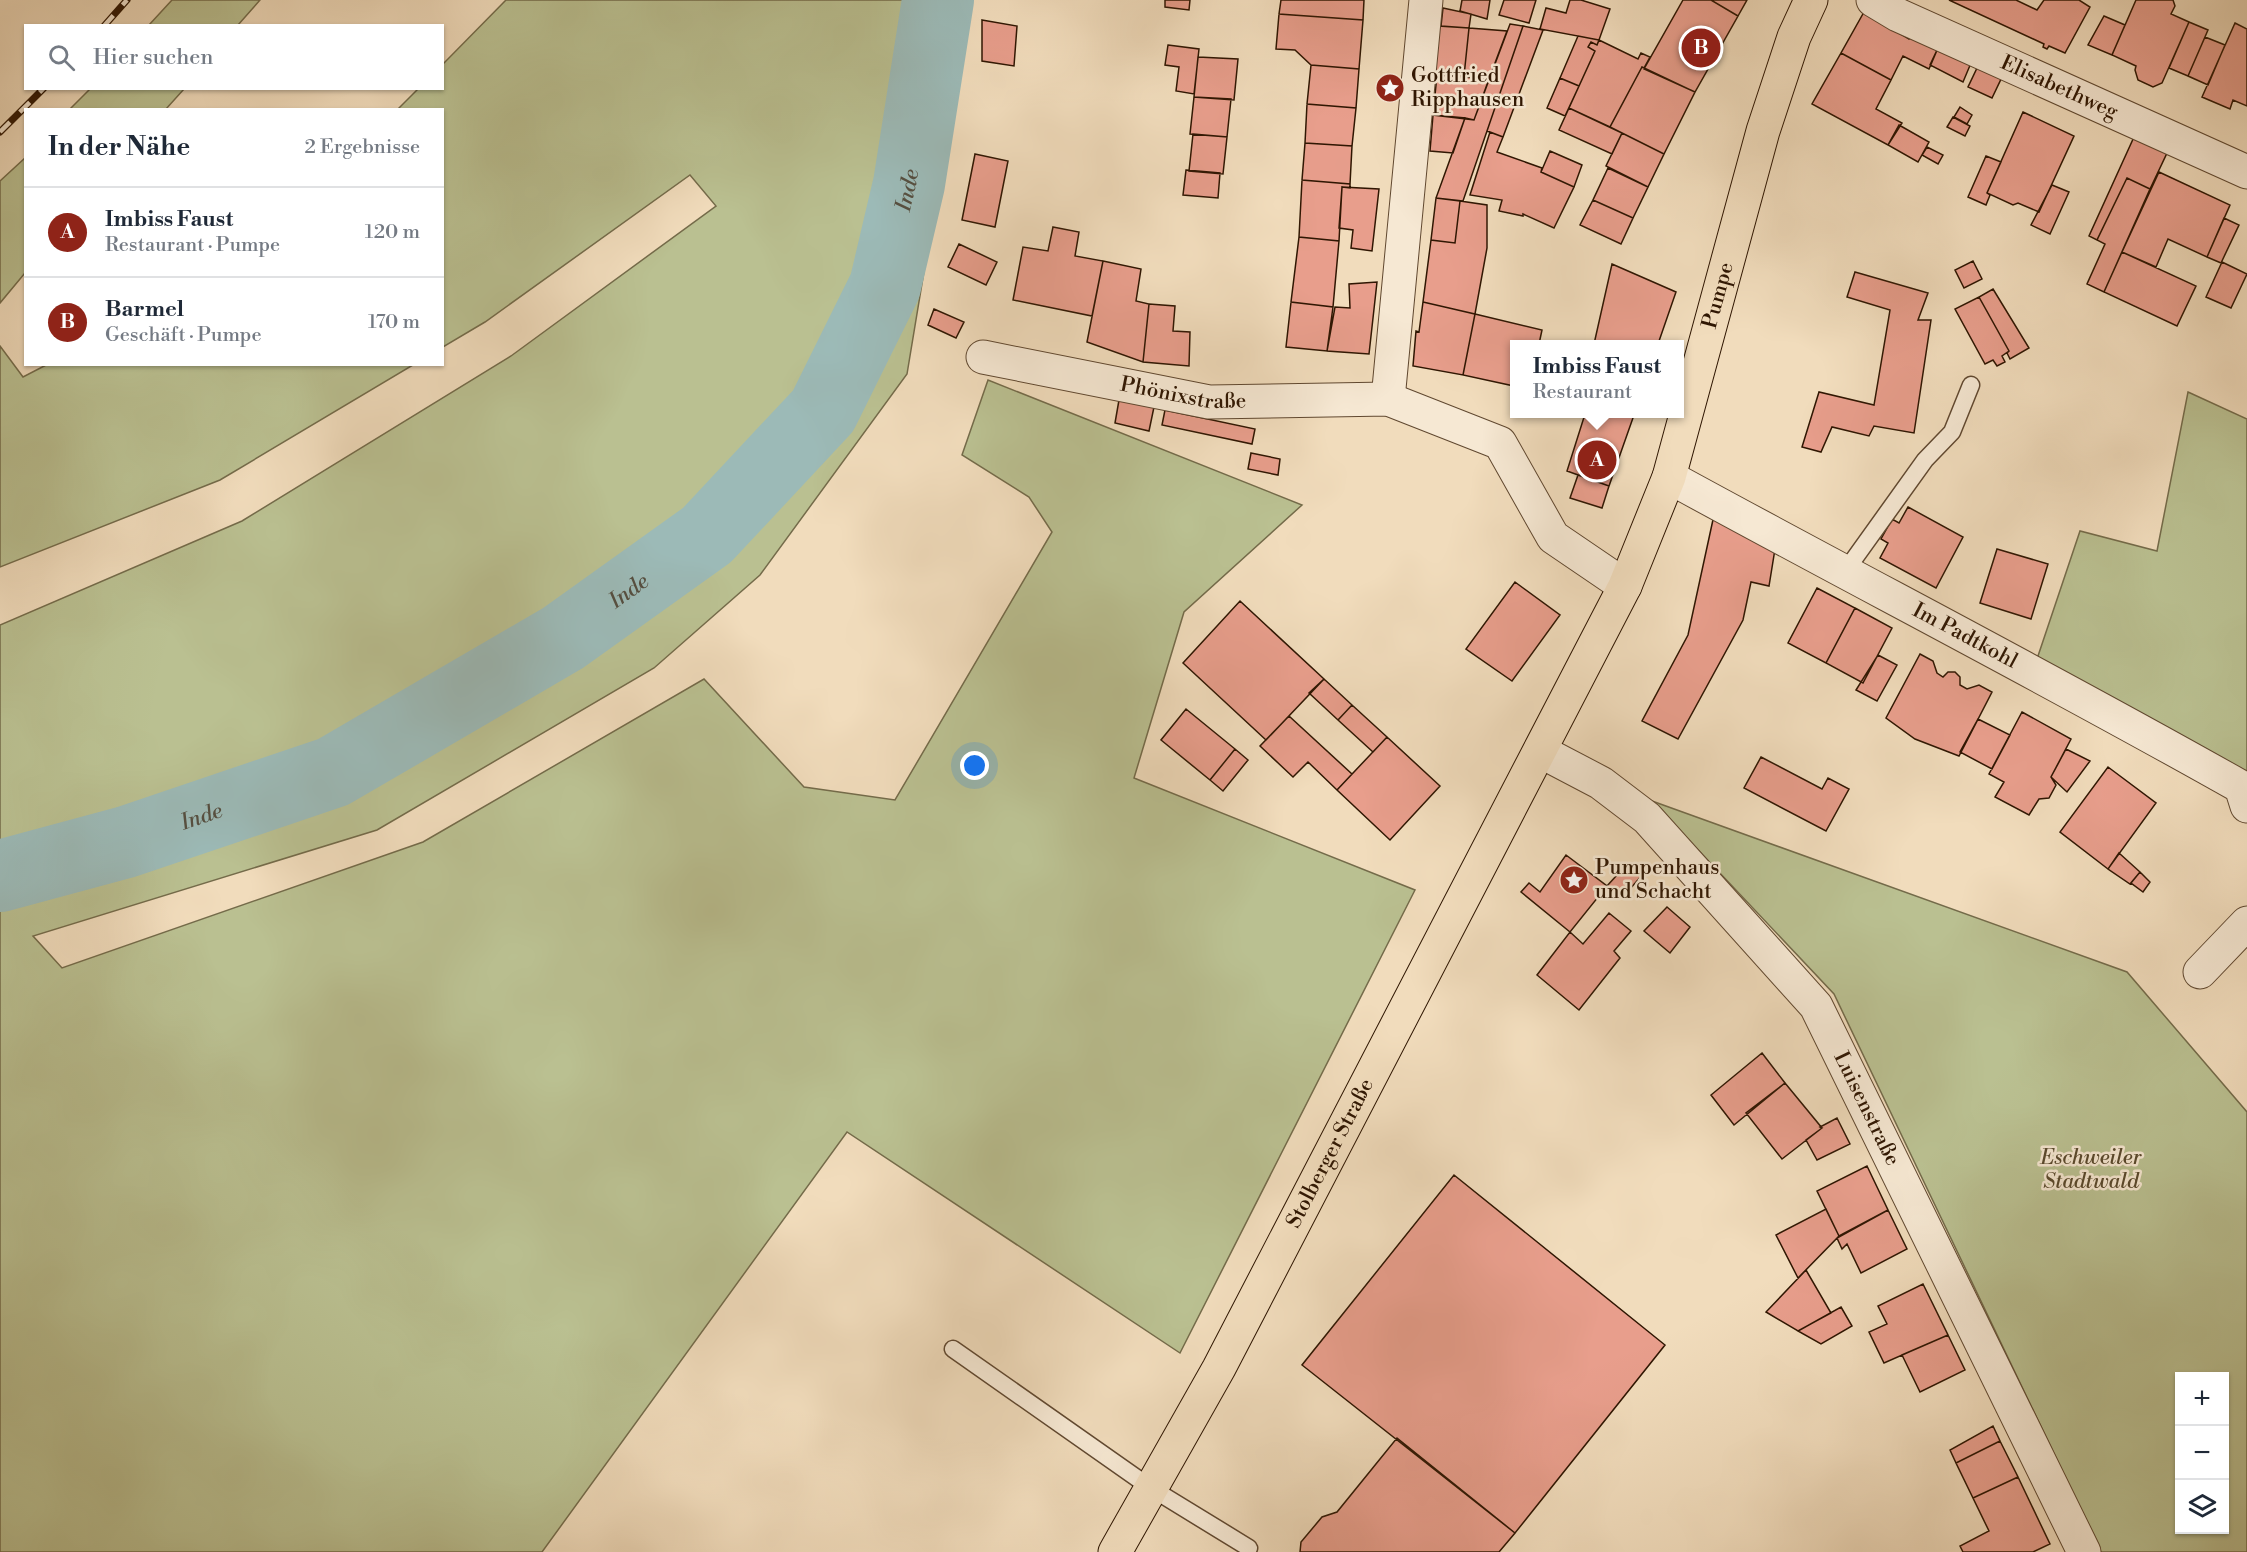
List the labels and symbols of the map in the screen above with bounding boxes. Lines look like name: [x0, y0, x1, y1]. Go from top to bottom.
pin: B: [1682, 26, 1720, 70]
street label: Elisabethweg: [1996, 50, 2122, 125]
place label: Gottfried Ripphausen: [1411, 63, 1525, 113]
place icon: Gottfried Ripphausen: [1374, 72, 1406, 104]
water label: Inde: [889, 167, 925, 215]
street label: Pumpe: [1697, 260, 1740, 332]
street label: Phönixstraße: [1118, 372, 1247, 416]
pin: A: [1578, 438, 1616, 482]
water label: Inde: [603, 568, 654, 615]
street label: Im Padtkohl: [1908, 597, 2022, 675]
your location: [960, 751, 989, 780]
water label: Inde: [176, 797, 226, 837]
place label: Pumpenhaus und Schacht: [1595, 855, 1719, 905]
place icon: Pumpenhaus und Schacht: [1558, 864, 1590, 896]
street label: Luisenstraße: [1827, 1047, 1905, 1170]
street label: Stolberger Straße: [1281, 1074, 1380, 1233]
park label: Eschweiler Stadtwald: [2040, 1145, 2143, 1195]

